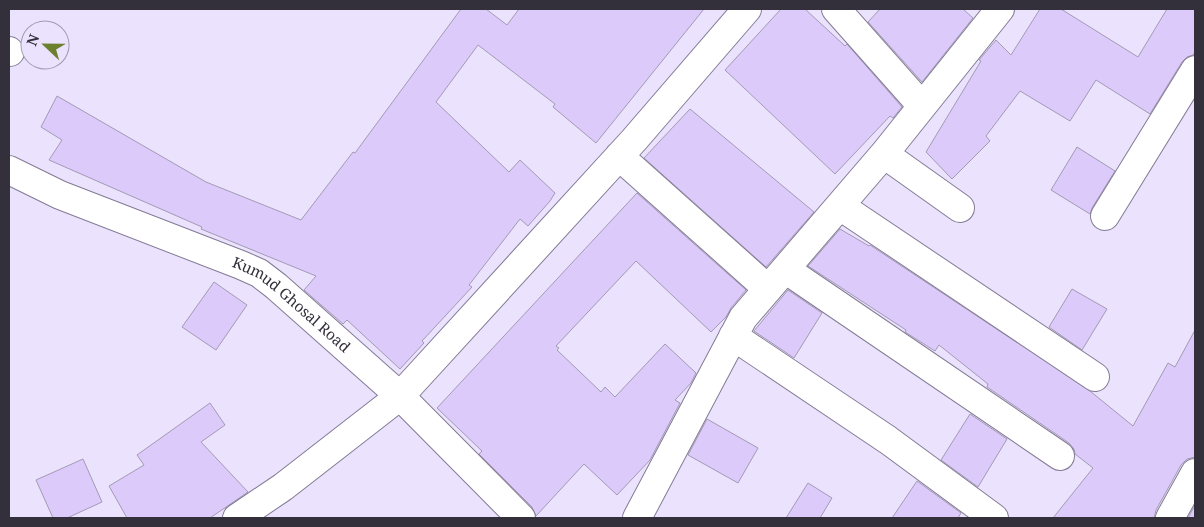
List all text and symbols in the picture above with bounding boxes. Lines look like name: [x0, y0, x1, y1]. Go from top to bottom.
north arrow: [20, 20, 70, 70]
text: N: [22, 31, 43, 49]
street label: Kumud Ghosal Road: [230, 252, 355, 356]

